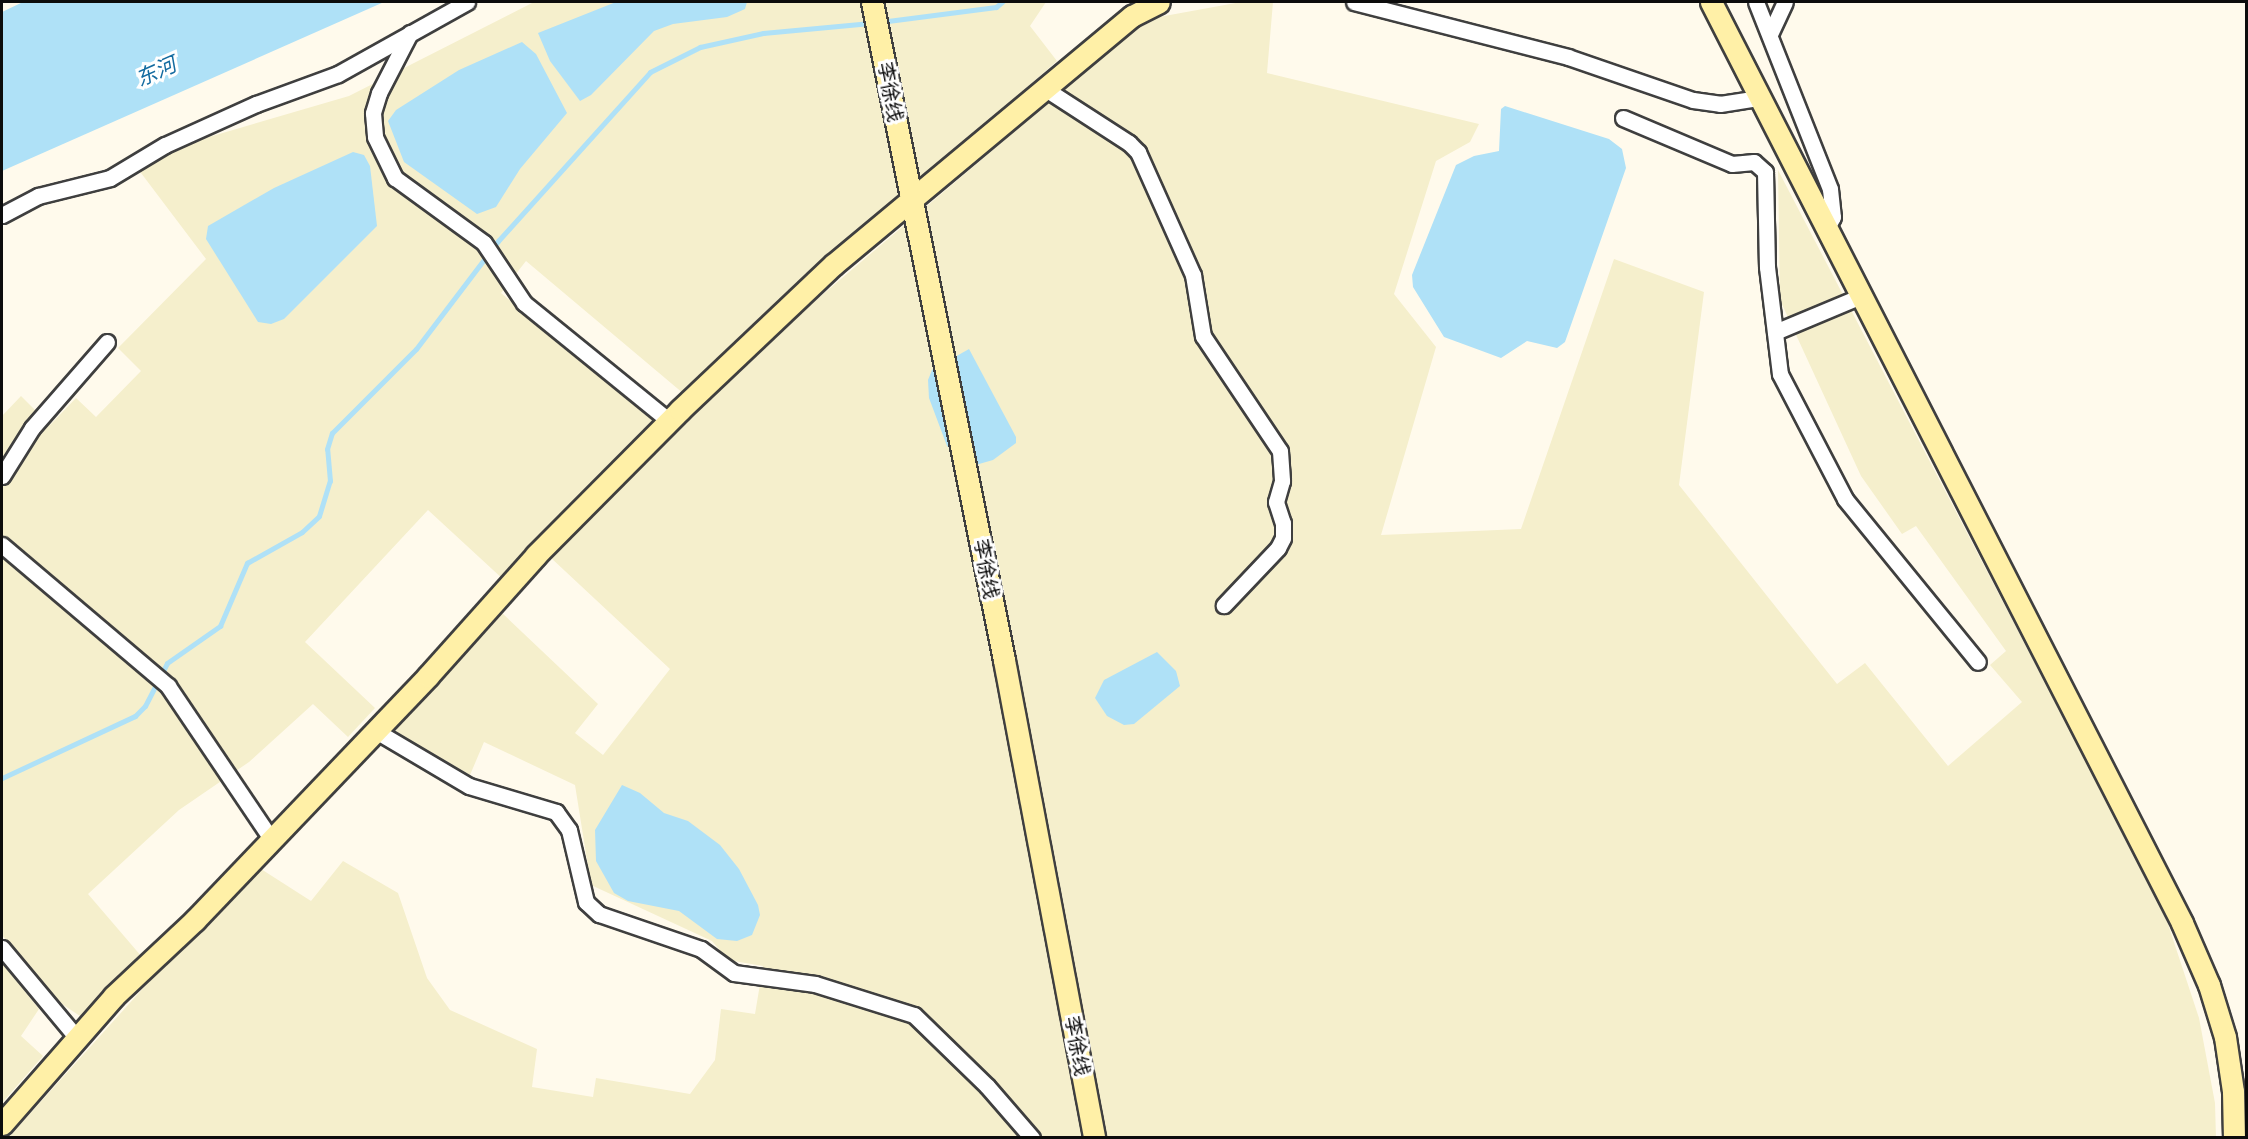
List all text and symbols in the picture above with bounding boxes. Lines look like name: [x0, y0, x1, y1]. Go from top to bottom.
water label: 东河: [132, 52, 180, 92]
street label: 李徐线: [872, 60, 908, 124]
street label: 李徐线: [968, 537, 1004, 601]
street label: 李徐线: [1059, 1014, 1095, 1078]

